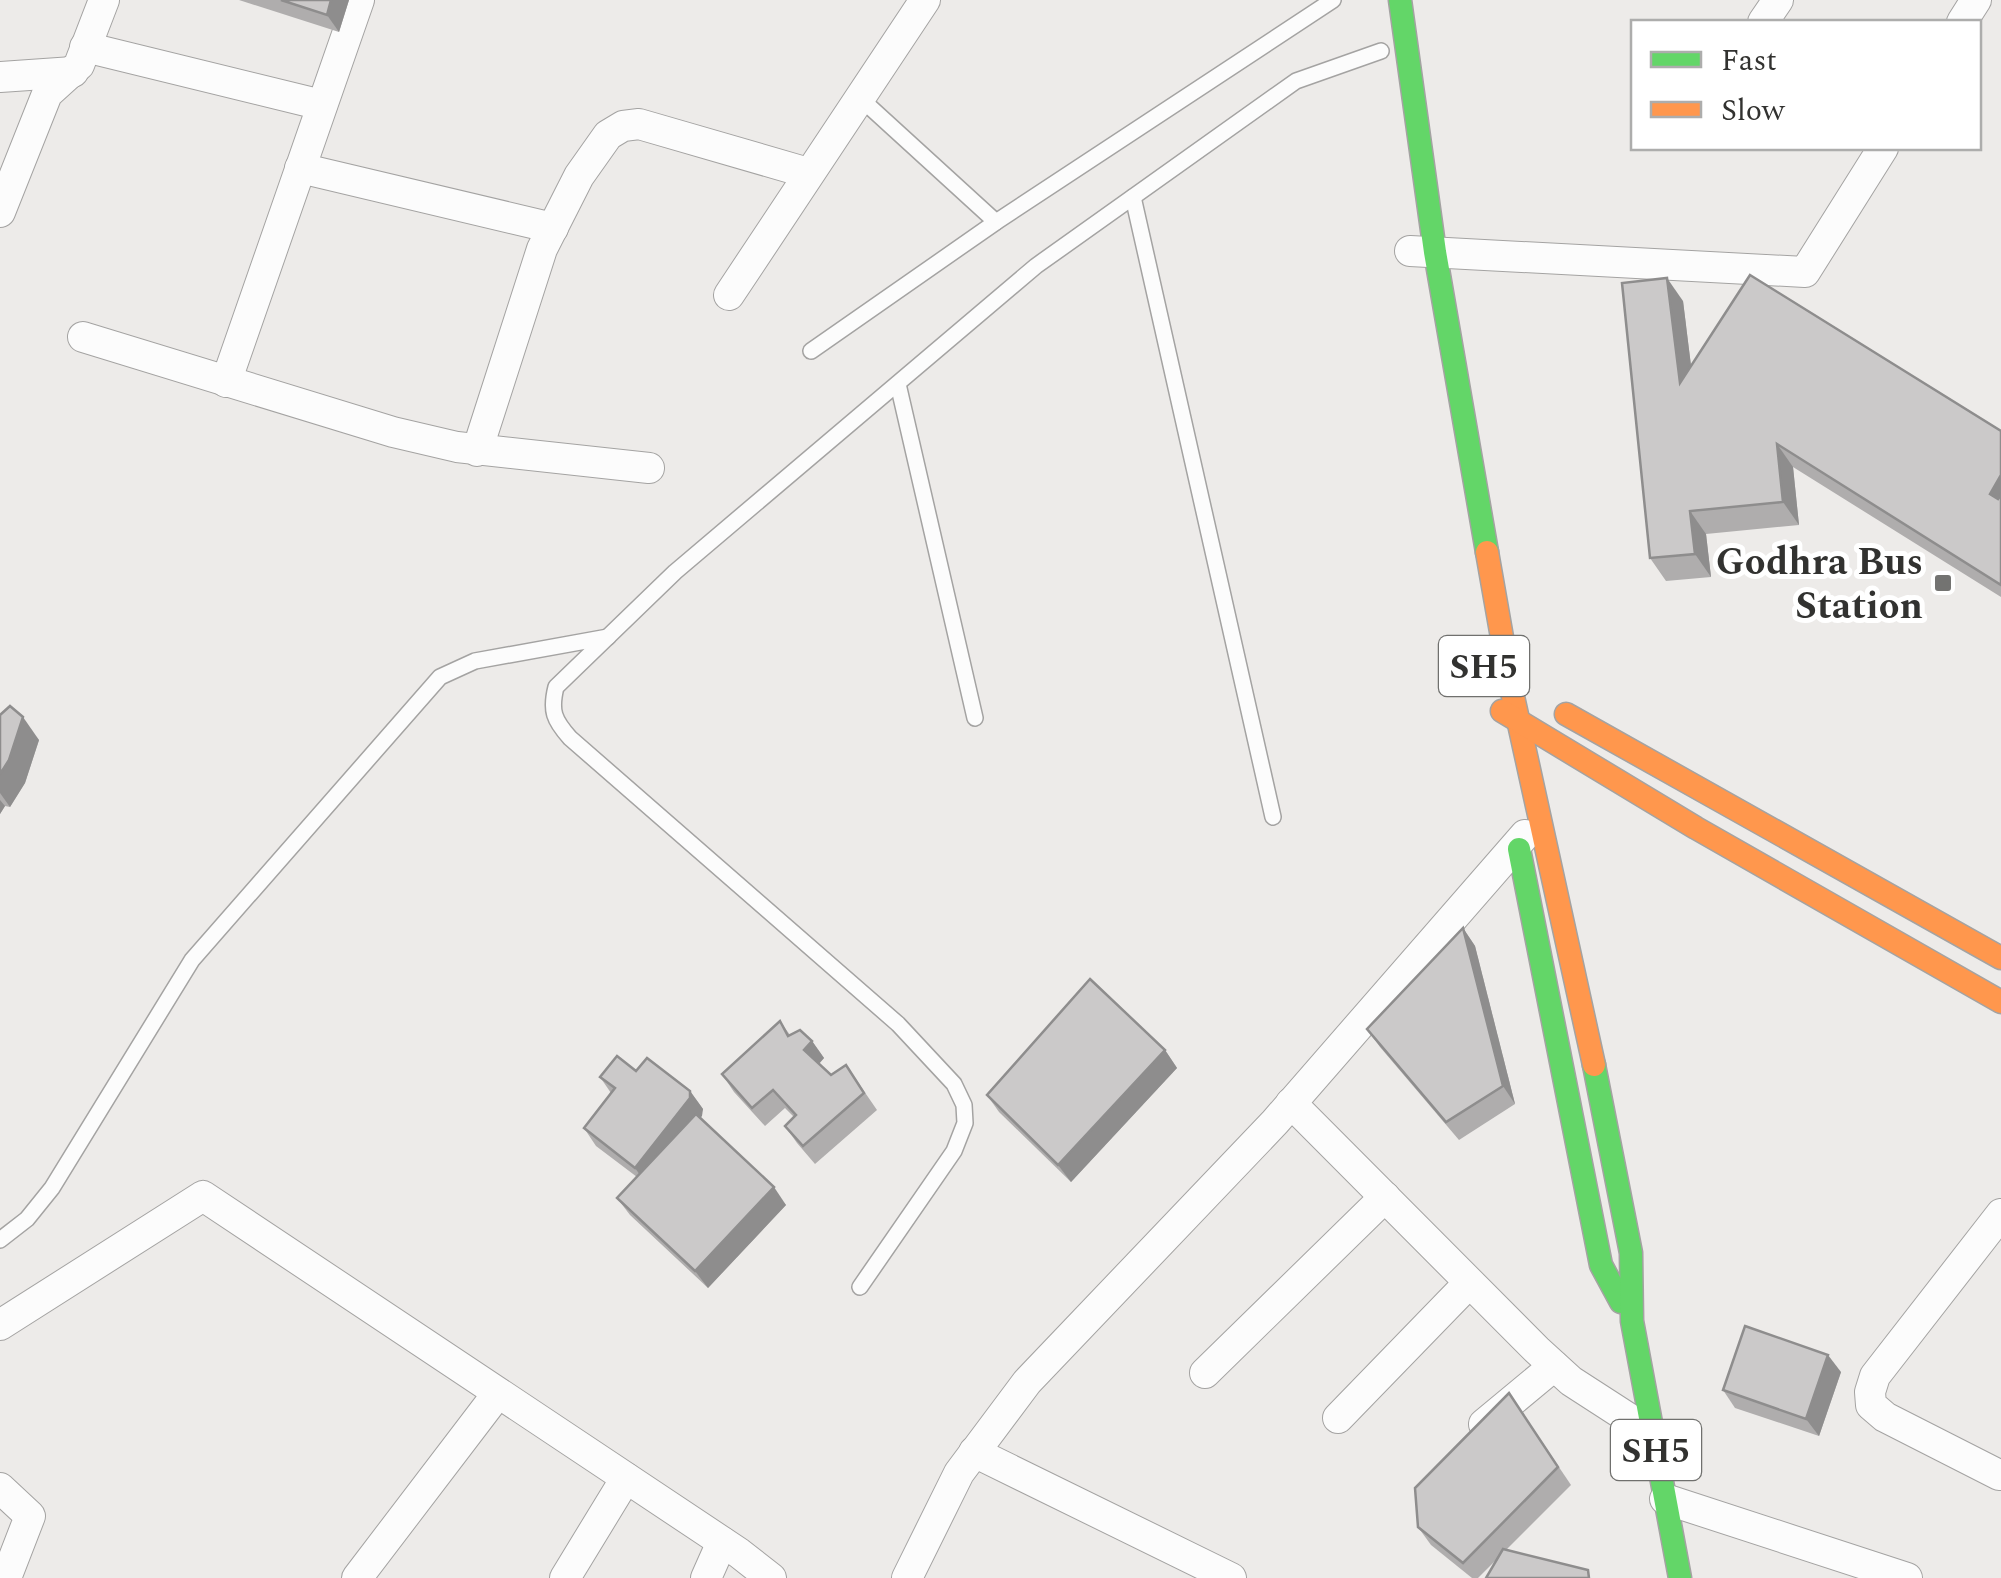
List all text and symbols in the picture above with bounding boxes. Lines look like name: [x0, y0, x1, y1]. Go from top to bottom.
legend: [1631, 20, 1981, 150]
text: Fast: [1721, 38, 1777, 84]
text: Slow: [1721, 88, 1786, 134]
place label: Godhra Bus Station: [1716, 534, 1923, 636]
marker: Godhra Bus Station: [1932, 572, 1954, 594]
road number: SH5: [1439, 636, 1529, 696]
road number: SH5: [1611, 1420, 1701, 1480]

